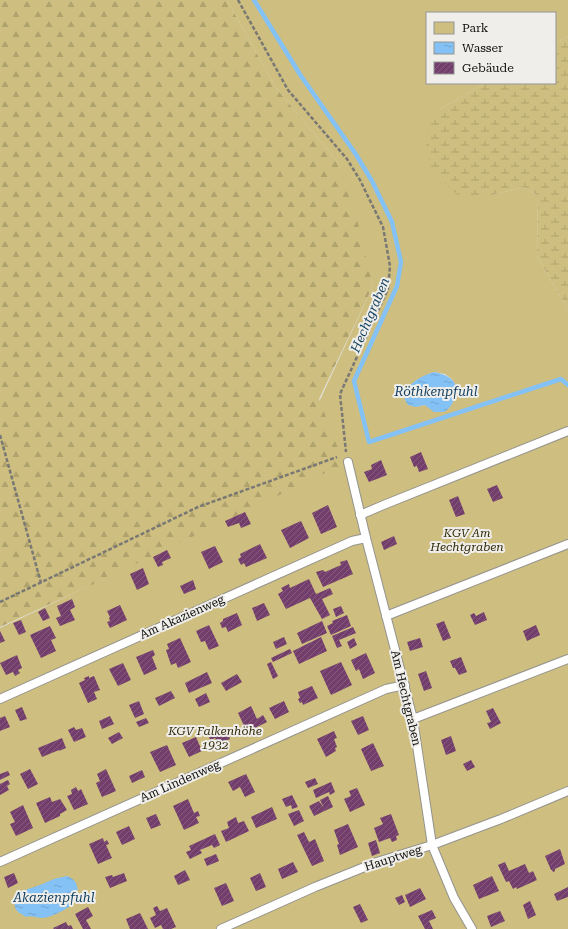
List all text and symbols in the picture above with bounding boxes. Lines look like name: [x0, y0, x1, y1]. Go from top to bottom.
legend: [426, 12, 556, 84]
text: Park: [462, 21, 489, 35]
text: Wasser: [462, 41, 503, 55]
text: Gebäude: [462, 61, 514, 75]
water label: Hechtgraben: [347, 275, 392, 356]
water label: Röthkenpfuhl: [393, 384, 478, 399]
park label: KGV Am Hechtgraben: [429, 526, 504, 554]
street label: Am Akazienweg: [137, 592, 227, 642]
street label: Am Hechtgraben: [388, 649, 424, 748]
park label: KGV Falkenhöhe 1932: [167, 724, 262, 752]
street label: Am Lindenweg: [138, 757, 222, 805]
street label: Hauptweg: [363, 842, 424, 874]
water label: Akazienpfuhl: [12, 890, 95, 905]

